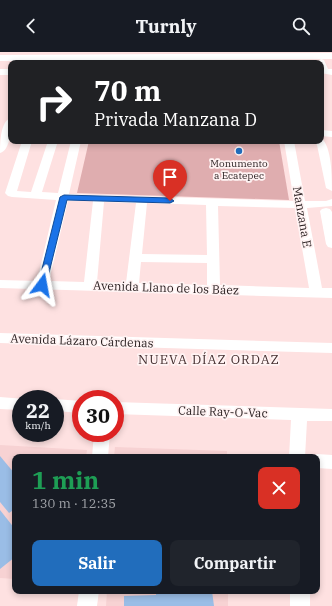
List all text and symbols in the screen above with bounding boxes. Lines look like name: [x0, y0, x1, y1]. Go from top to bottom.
icon: back: [20, 15, 42, 37]
text: Turnly: [135, 15, 197, 38]
icon: search: [290, 15, 312, 37]
text: 70 m: [94, 72, 161, 109]
icon: right: [28, 76, 80, 128]
text: Privada Manzana D: [94, 108, 257, 131]
marker: Monumento a Ecatepec: [234, 146, 244, 156]
place label: Monumento a Ecatepec: [210, 157, 268, 182]
pin: [153, 160, 187, 201]
icon: arrive: [159, 166, 181, 188]
street label: Manzana E: [290, 185, 315, 249]
position arrow: [21, 264, 63, 306]
street label: Avenida Llano de los Báez: [93, 277, 239, 298]
street label: Avenida Lázaro Cárdenas: [10, 331, 154, 351]
district label: NUEVA DÍAZ ORDAZ: [138, 351, 280, 368]
speed limit sign: 30: [72, 390, 124, 442]
text: 22: [26, 397, 50, 424]
street label: Calle Ray-O-Vac: [178, 402, 268, 421]
text: km/h: [25, 419, 51, 432]
text: 1 min: [32, 464, 99, 496]
button: close: [258, 467, 300, 509]
text: 130 m · 12:35: [32, 495, 116, 512]
button: Salir: [32, 540, 162, 586]
button: Compartir: [170, 540, 300, 586]

